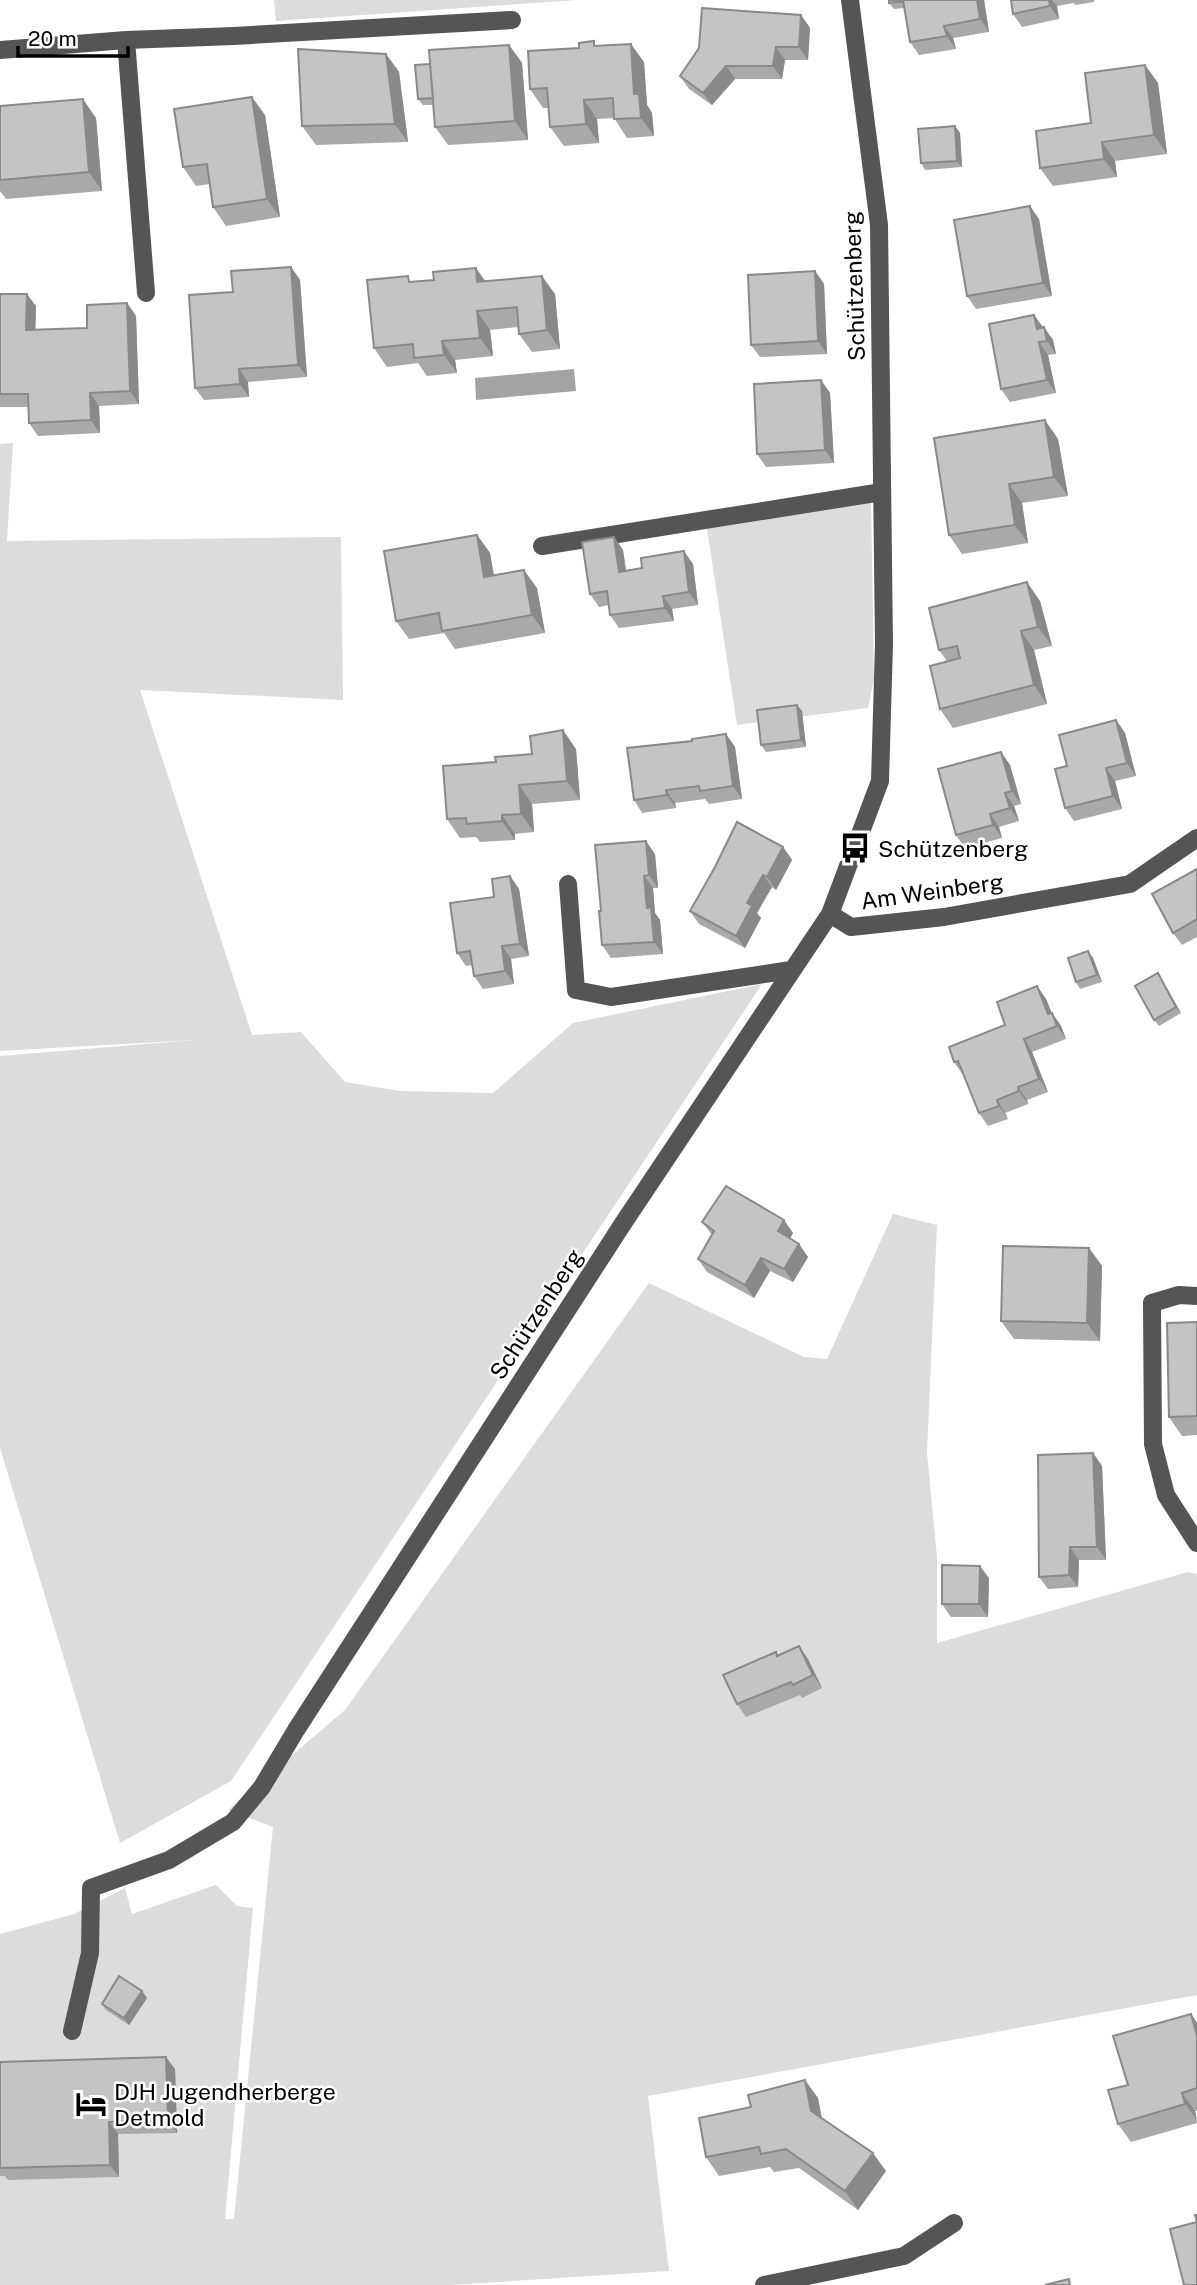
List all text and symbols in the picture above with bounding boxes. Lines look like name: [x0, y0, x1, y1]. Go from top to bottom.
scale bar: [18, 14, 128, 58]
text: 20 m: [28, 26, 77, 51]
street label: Schützenberg: [838, 210, 870, 362]
bus stop icon: Schützenberg: [838, 831, 872, 865]
place label: Schützenberg: [878, 835, 1028, 862]
street label: Am Weinberg: [859, 868, 1005, 914]
street label: Schützenberg: [484, 1244, 588, 1384]
place label: DJH Jugendherberge Detmold: [114, 2078, 336, 2131]
hotel icon: DJH Jugendherberge Detmold: [74, 2087, 108, 2121]

